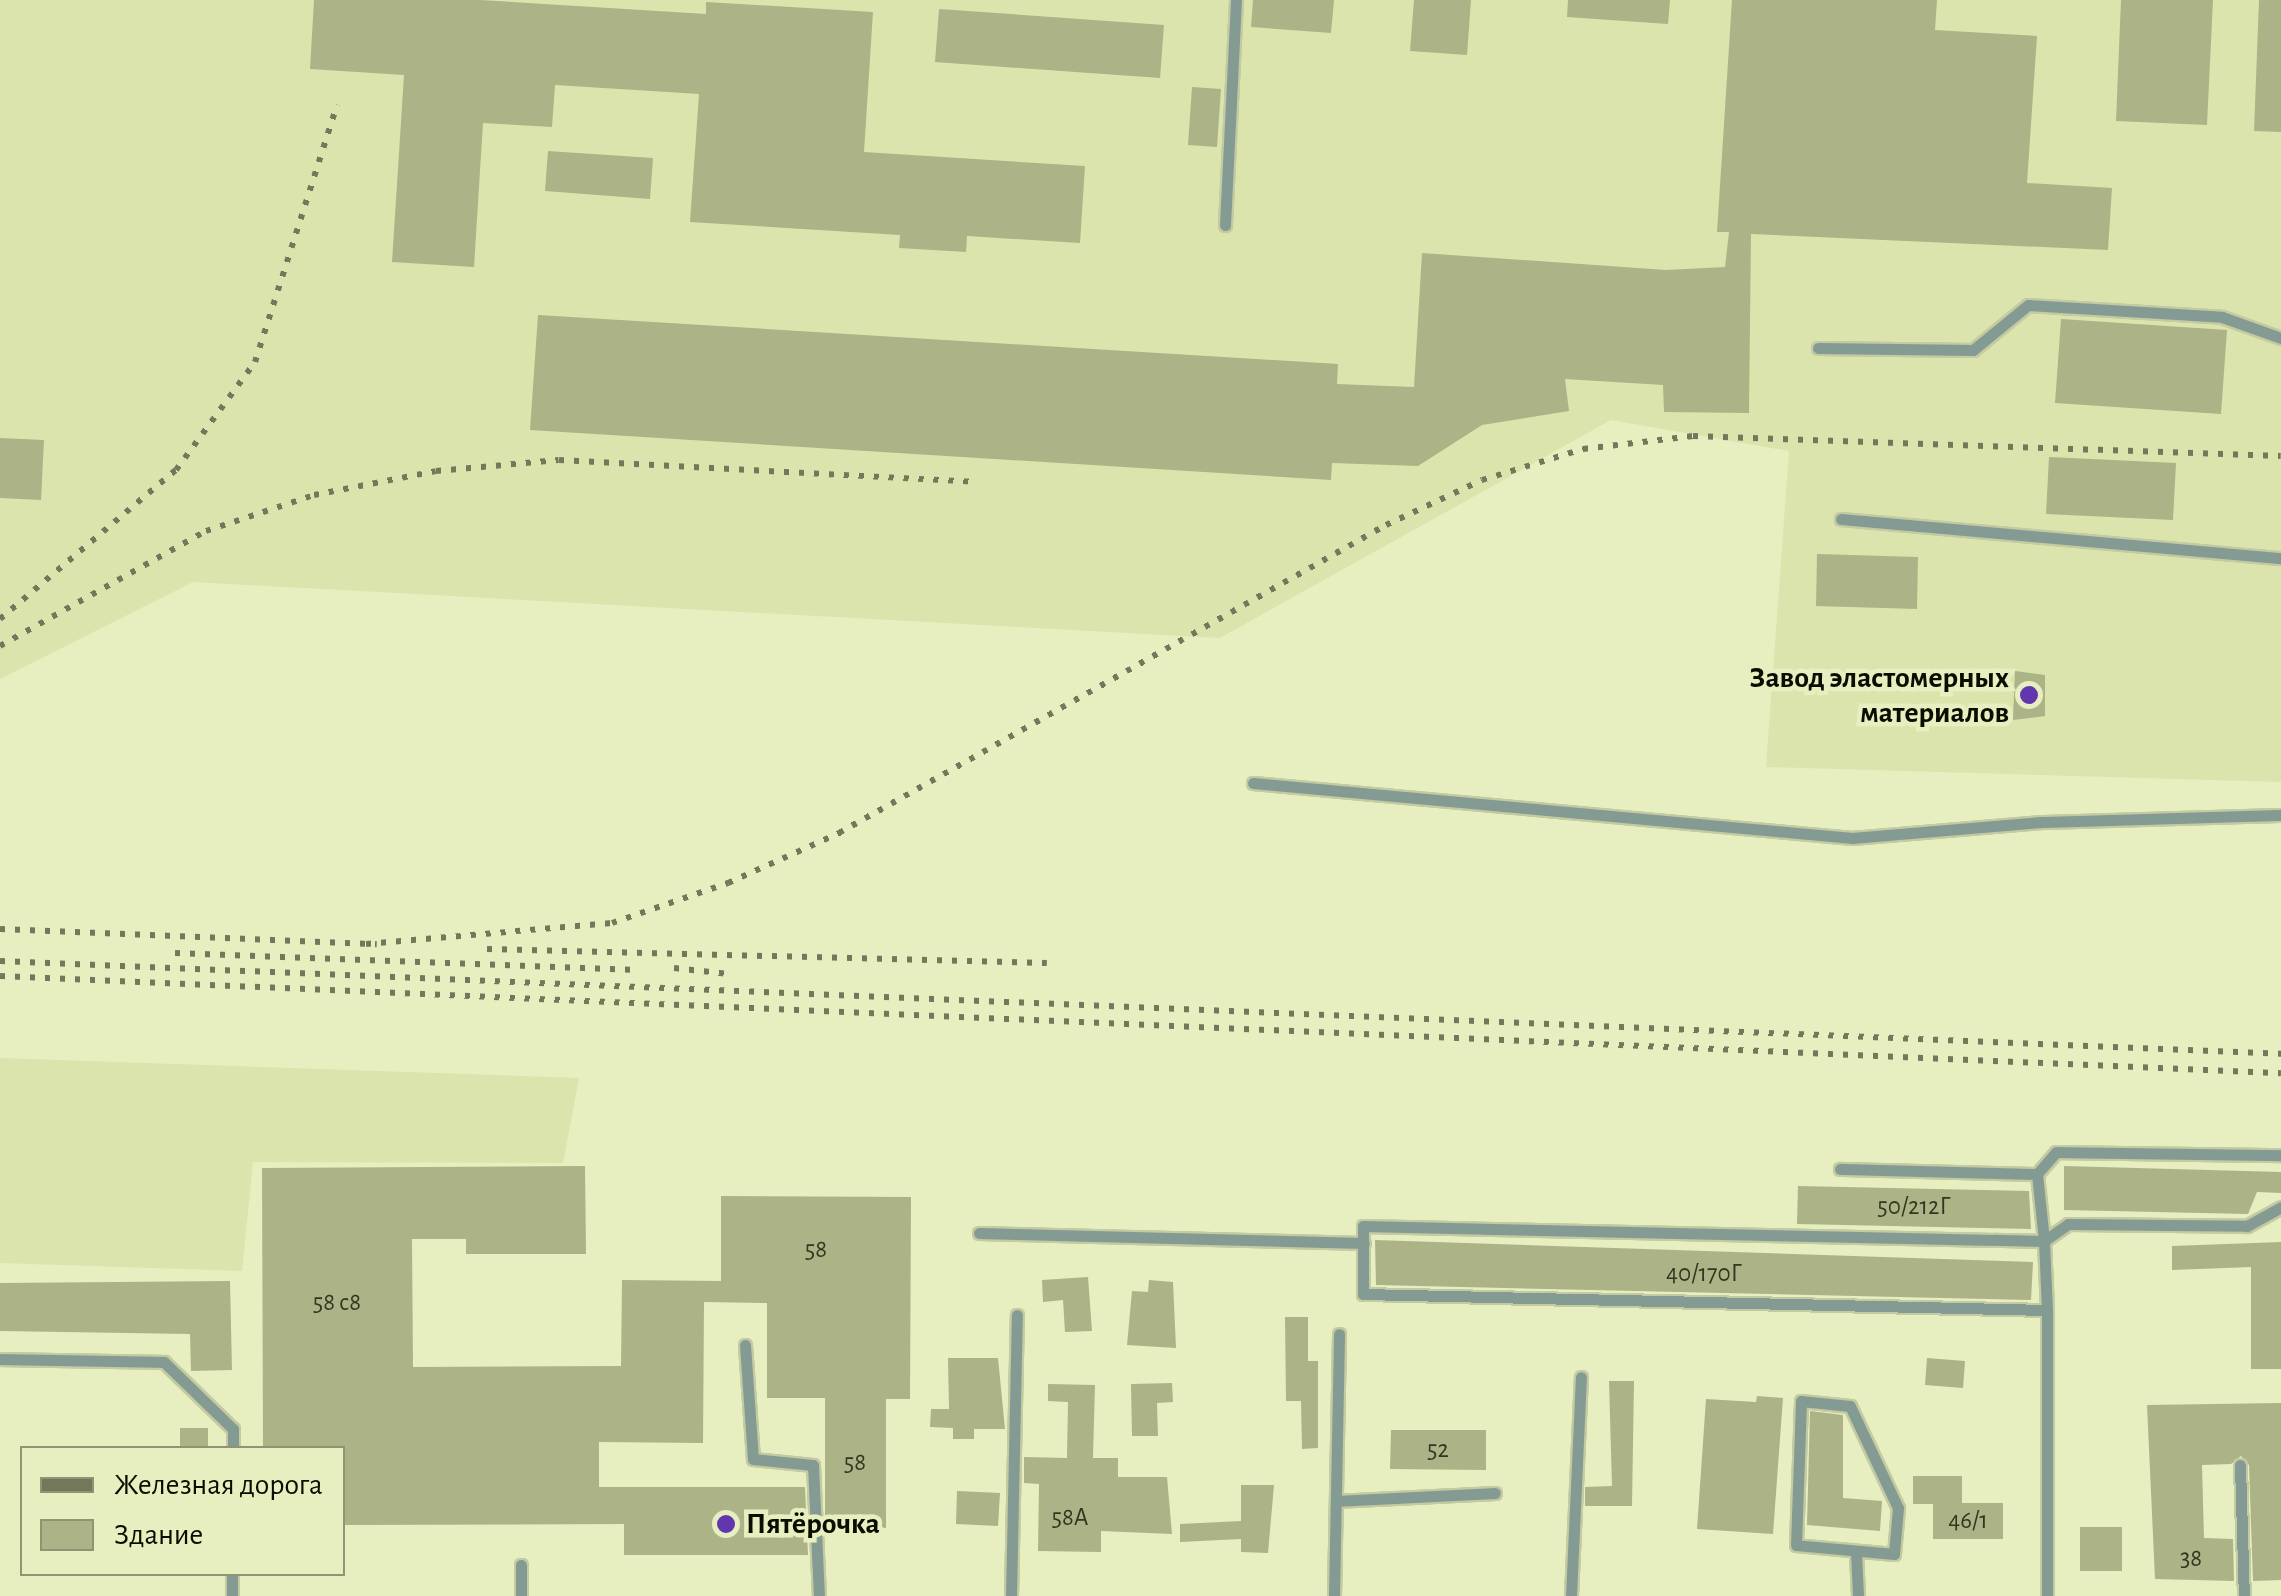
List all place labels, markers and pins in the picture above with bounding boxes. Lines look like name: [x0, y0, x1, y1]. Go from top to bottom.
place label: Завод эластомерных материалов: [1750, 660, 2009, 730]
marker: Завод эластомерных материалов: [2018, 684, 2040, 706]
place label: Пятёрочка: [746, 1506, 880, 1542]
marker: Пятёрочка: [715, 1513, 737, 1535]

